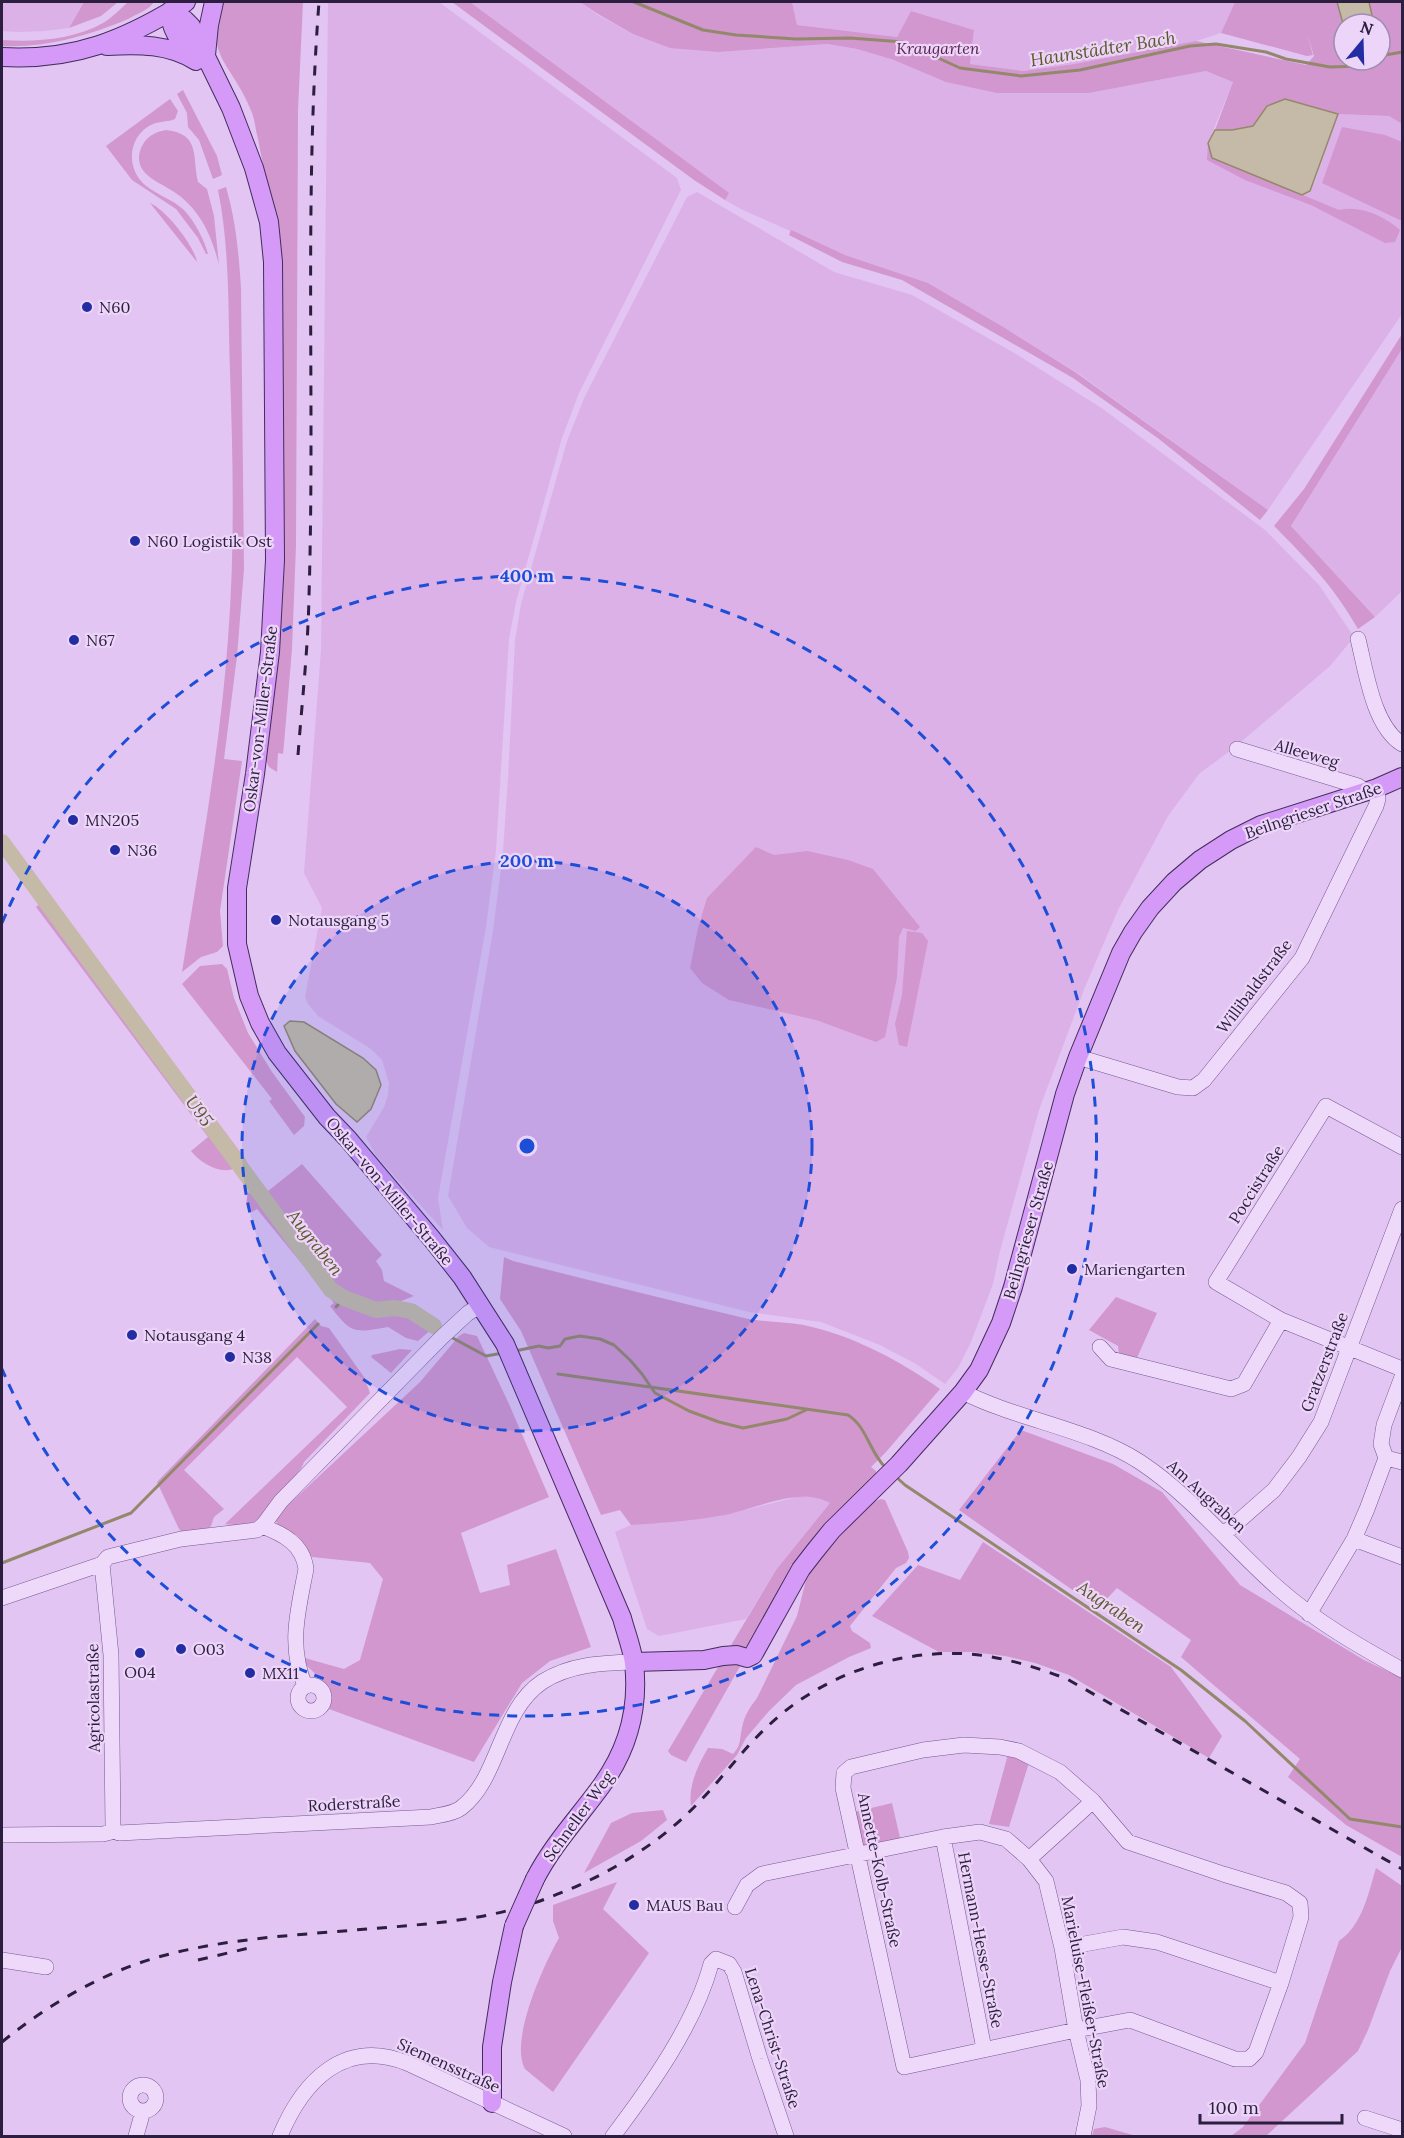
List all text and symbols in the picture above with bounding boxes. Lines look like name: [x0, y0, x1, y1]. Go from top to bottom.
north arrow: [1332, 12, 1392, 72]
text: N: [1358, 16, 1376, 39]
water label: Haunstädter Bach: [1028, 26, 1178, 71]
park label: Kraugarten: [896, 38, 980, 58]
place label: N60: [99, 297, 130, 317]
marker: N60: [80, 300, 94, 314]
place label: N60 Logistik Ost: [147, 531, 273, 551]
marker: N60 Logistik Ost: [128, 534, 142, 548]
text: 400 m: [500, 564, 554, 587]
street label: Oskar-von-Miller-Straße: [239, 624, 281, 813]
place label: N67: [86, 630, 115, 650]
marker: N67: [67, 633, 81, 647]
street label: Alleeweg: [1272, 734, 1343, 772]
street label: Beilngrieser Straße: [1242, 777, 1384, 843]
place label: MN205: [85, 810, 139, 830]
marker: MN205: [66, 813, 80, 827]
place label: N36: [127, 840, 157, 860]
marker: N36: [108, 843, 122, 857]
text: 200 m: [500, 849, 554, 872]
place label: Notausgang 5: [288, 910, 389, 930]
marker: Notausgang 5: [269, 913, 283, 927]
street label: Willibaldstraße: [1212, 935, 1296, 1037]
water label: U95: [180, 1091, 218, 1131]
street label: Oskar-von-Miller-Straße: [322, 1113, 458, 1269]
centre of rings: [517, 1136, 537, 1156]
street label: Poccistraße: [1224, 1141, 1288, 1227]
street label: Beilngrieser Straße: [999, 1158, 1057, 1302]
water label: Augraben: [282, 1204, 348, 1280]
place label: Mariengarten: [1084, 1259, 1186, 1279]
marker: Mariengarten: [1065, 1262, 1079, 1276]
street label: Gratzerstraße: [1296, 1309, 1352, 1415]
place label: Notausgang 4: [144, 1325, 246, 1345]
marker: Notausgang 4: [125, 1328, 139, 1342]
place label: N38: [242, 1347, 272, 1367]
marker: N38: [223, 1350, 237, 1364]
street label: Am Augraben: [1163, 1455, 1251, 1537]
water label: Augraben: [1072, 1575, 1150, 1638]
place label: O03: [193, 1639, 225, 1659]
marker: O03: [174, 1642, 188, 1656]
street label: Agricolastraße: [82, 1643, 104, 1754]
marker: O04: [133, 1646, 147, 1660]
place label: O04: [124, 1662, 156, 1682]
place label: MX11: [262, 1663, 299, 1683]
marker: MX11: [243, 1666, 257, 1680]
street label: Schneller Weg: [538, 1766, 618, 1865]
street label: Annette-Kolb-Straße: [854, 1790, 906, 1950]
street label: Roderstraße: [307, 1791, 401, 1815]
street label: Hermann-Hesse-Straße: [954, 1850, 1008, 2030]
street label: Marieluise-Fleißer-Straße: [1058, 1894, 1115, 2090]
place label: MAUS Bau: [646, 1895, 724, 1915]
marker: MAUS Bau: [627, 1898, 641, 1912]
street label: Lena-Christ-Straße: [741, 1965, 805, 2111]
street label: Siemensstraße: [394, 2033, 504, 2097]
scale bar: [1200, 2087, 1342, 2125]
text: 100 m: [1209, 2096, 1259, 2119]

